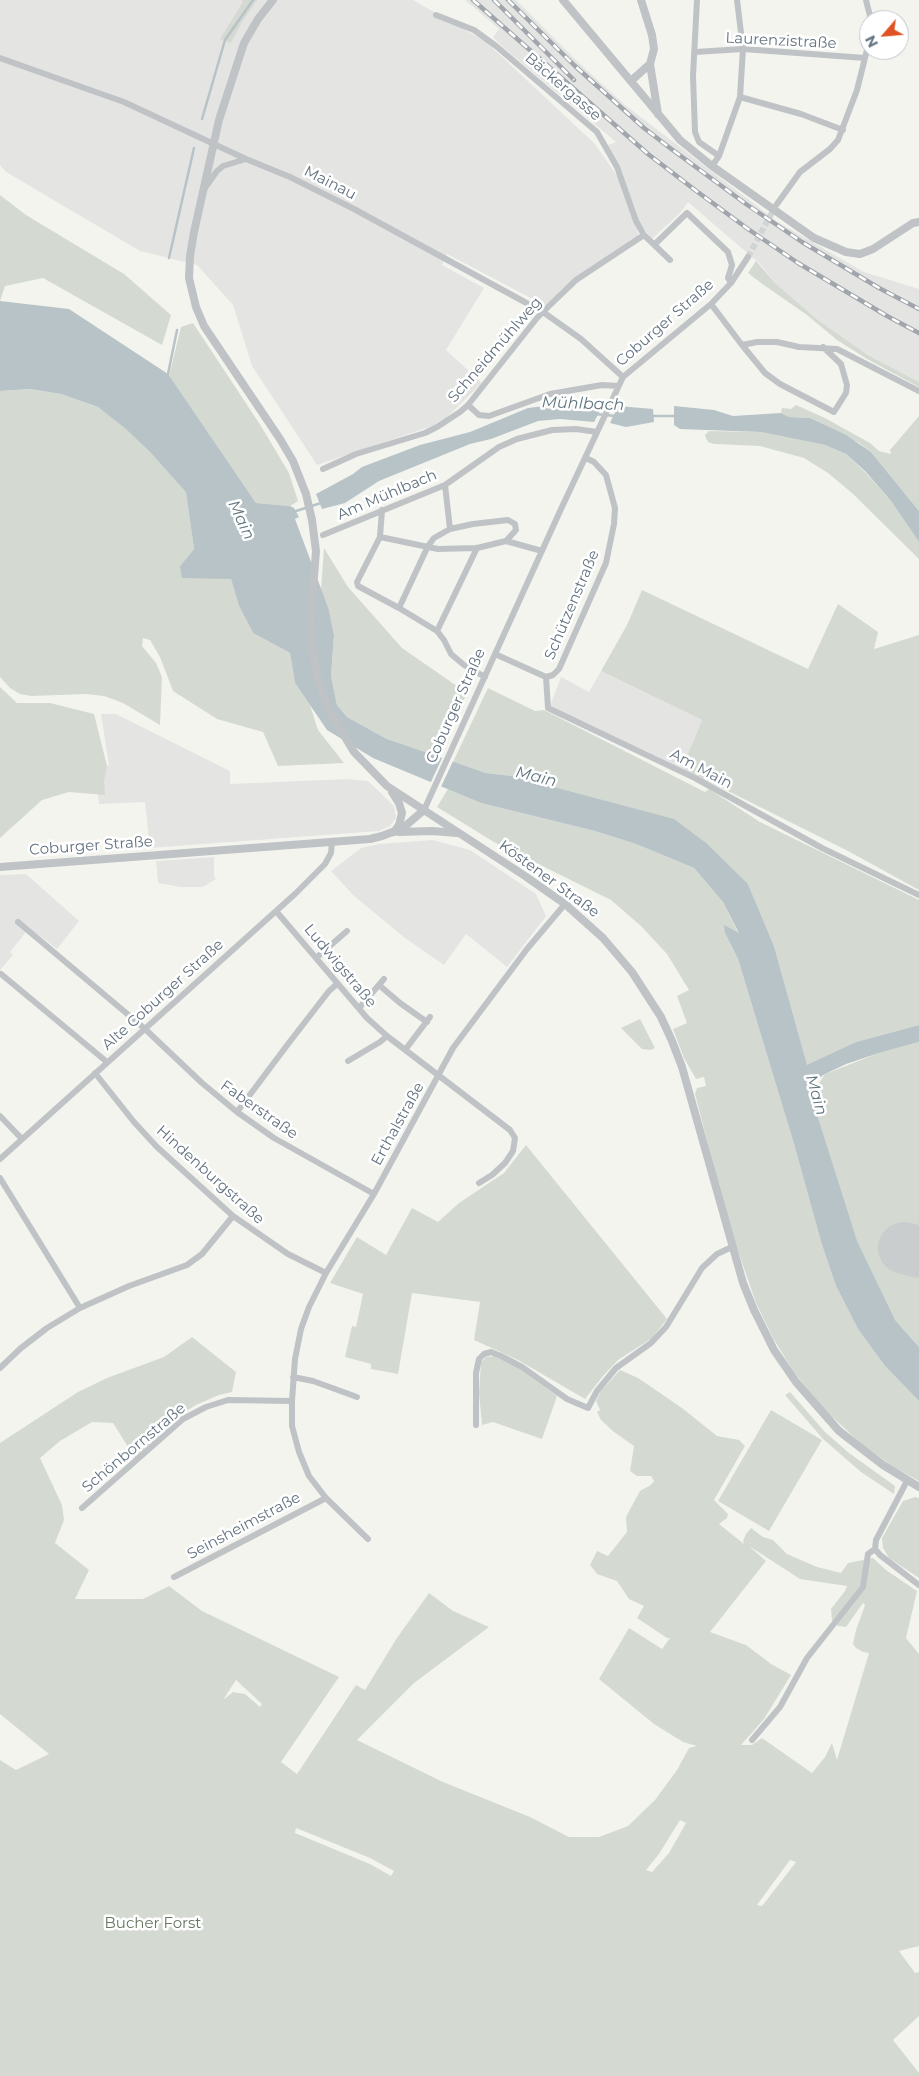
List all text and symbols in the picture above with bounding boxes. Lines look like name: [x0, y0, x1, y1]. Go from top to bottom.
north arrow: [859, 10, 909, 60]
street label: Laurenzistraße: [725, 29, 837, 53]
text: N: [861, 32, 882, 50]
street label: Bäckergasse: [521, 49, 605, 125]
street label: Mainau: [301, 162, 359, 204]
street label: Coburger Straße: [612, 276, 718, 370]
street label: Schneidmühlweg: [444, 294, 546, 406]
water label: Mühlbach: [541, 393, 625, 415]
street label: Am Mühlbach: [334, 466, 440, 524]
water label: Main: [224, 497, 258, 543]
street label: Schützenstraße: [541, 547, 603, 663]
street label: Coburger Straße: [423, 646, 489, 766]
street label: Am Main: [667, 745, 735, 793]
water label: Main: [514, 763, 558, 791]
street label: Coburger Straße: [29, 833, 153, 859]
street label: Köstener Straße: [495, 837, 603, 921]
street label: Ludwigstraße: [300, 921, 380, 1011]
street label: Alte Coburger Straße: [99, 936, 227, 1054]
water label: Main: [801, 1073, 831, 1117]
street label: Faberstraße: [217, 1077, 301, 1143]
street label: Erthalstraße: [368, 1079, 428, 1169]
street label: Hindenburgstraße: [152, 1122, 268, 1228]
street label: Schönbornstraße: [79, 1399, 189, 1497]
street label: Seinsheimstraße: [184, 1489, 304, 1563]
park label: Bucher Forst: [105, 1915, 201, 1933]

